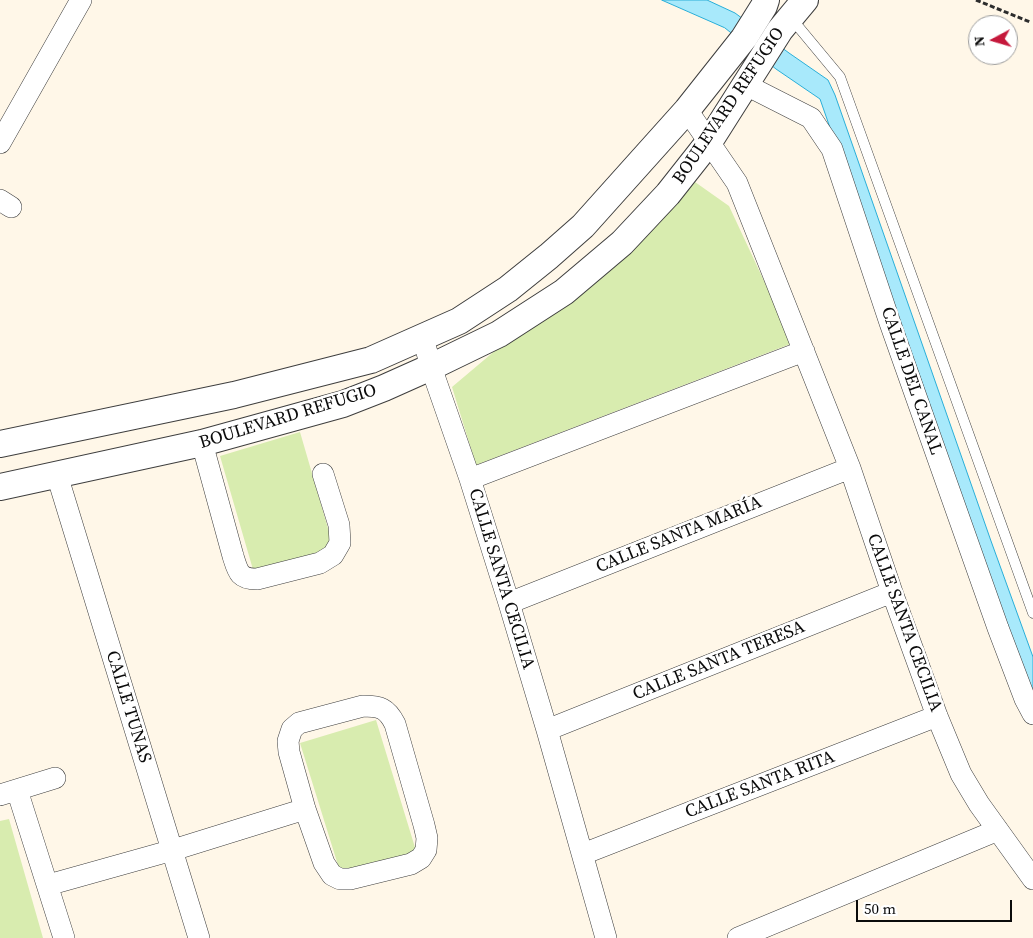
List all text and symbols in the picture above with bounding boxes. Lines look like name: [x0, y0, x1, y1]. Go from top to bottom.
north arrow: [968, 15, 1018, 65]
street label: BOULEVARD REFUGIO: [669, 24, 789, 188]
text: N: [969, 35, 990, 48]
street label: CALLE DEL CANAL: [876, 304, 946, 458]
street label: BOULEVARD REFUGIO: [197, 380, 379, 454]
street label: CALLE SANTA CECILIA: [463, 486, 539, 672]
street label: CALLE SANTA MARÍA: [593, 492, 765, 578]
street label: CALLE SANTA CECILIA: [862, 531, 946, 715]
street label: CALLE SANTA TERESA: [630, 617, 808, 705]
street label: CALLE TUNAS: [101, 648, 155, 766]
street label: CALLE SANTA RITA: [682, 747, 838, 823]
scale bar: [858, 890, 1014, 922]
text: 50 m: [864, 898, 896, 919]

